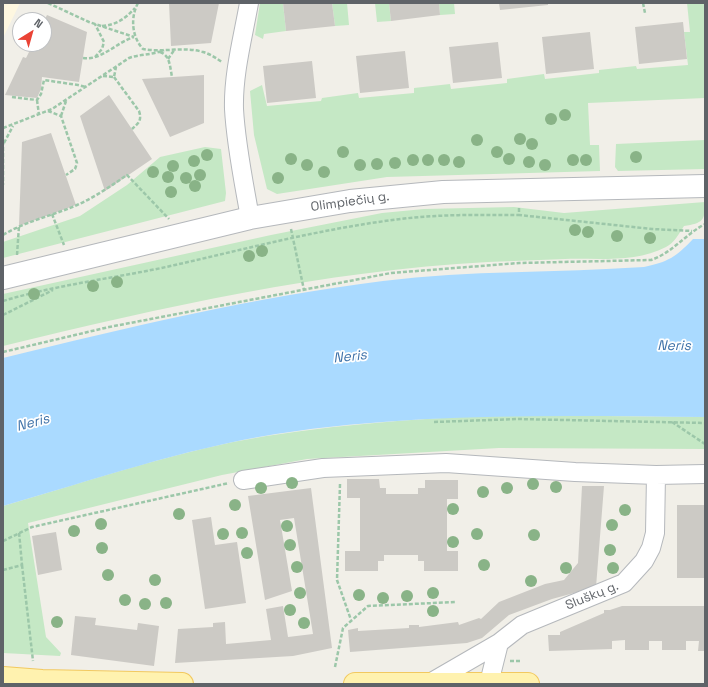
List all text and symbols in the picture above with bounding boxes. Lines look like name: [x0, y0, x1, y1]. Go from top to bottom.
north arrow: [12, 12, 52, 52]
text: N: [31, 15, 46, 31]
street label: Olimpiečių g.: [310, 189, 390, 215]
water label: Neris: [657, 338, 691, 354]
water label: Neris: [332, 347, 368, 367]
water label: Neris: [15, 411, 51, 435]
street label: Sluškų g.: [563, 578, 621, 614]

